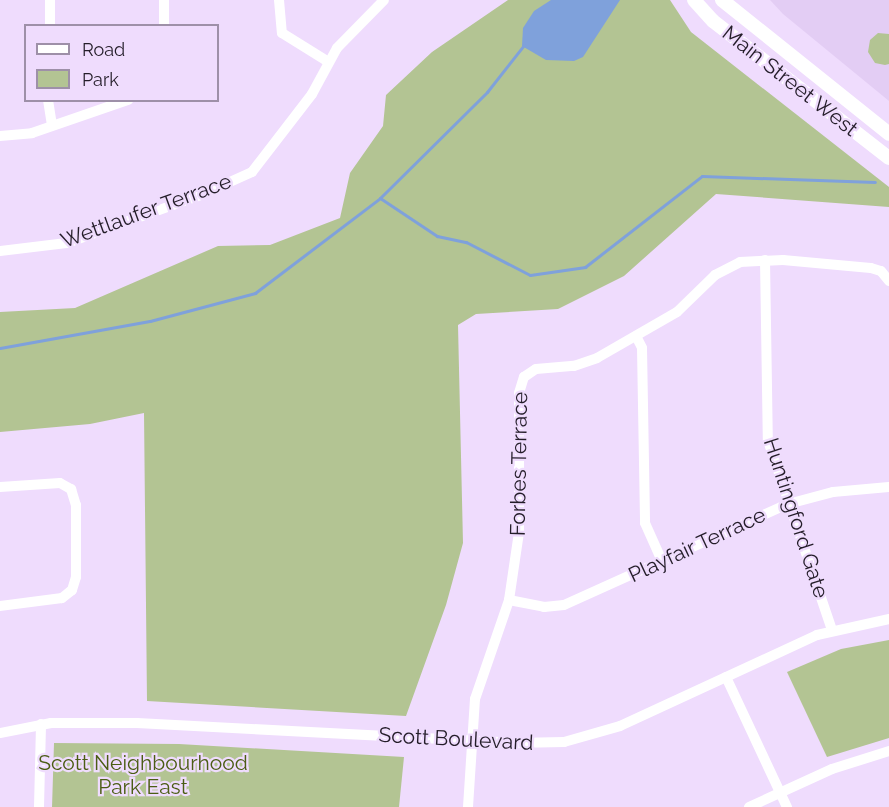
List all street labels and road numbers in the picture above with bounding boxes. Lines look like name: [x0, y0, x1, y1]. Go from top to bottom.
street label: Main Street West: [717, 20, 863, 142]
street label: Wettlaufer Terrace: [57, 168, 235, 254]
street label: Forbes Terrace: [505, 391, 533, 537]
street label: Huntingford Gate: [758, 435, 834, 601]
street label: Playfair Terrace: [624, 502, 770, 588]
street label: Scott Boulevard: [378, 722, 534, 756]

